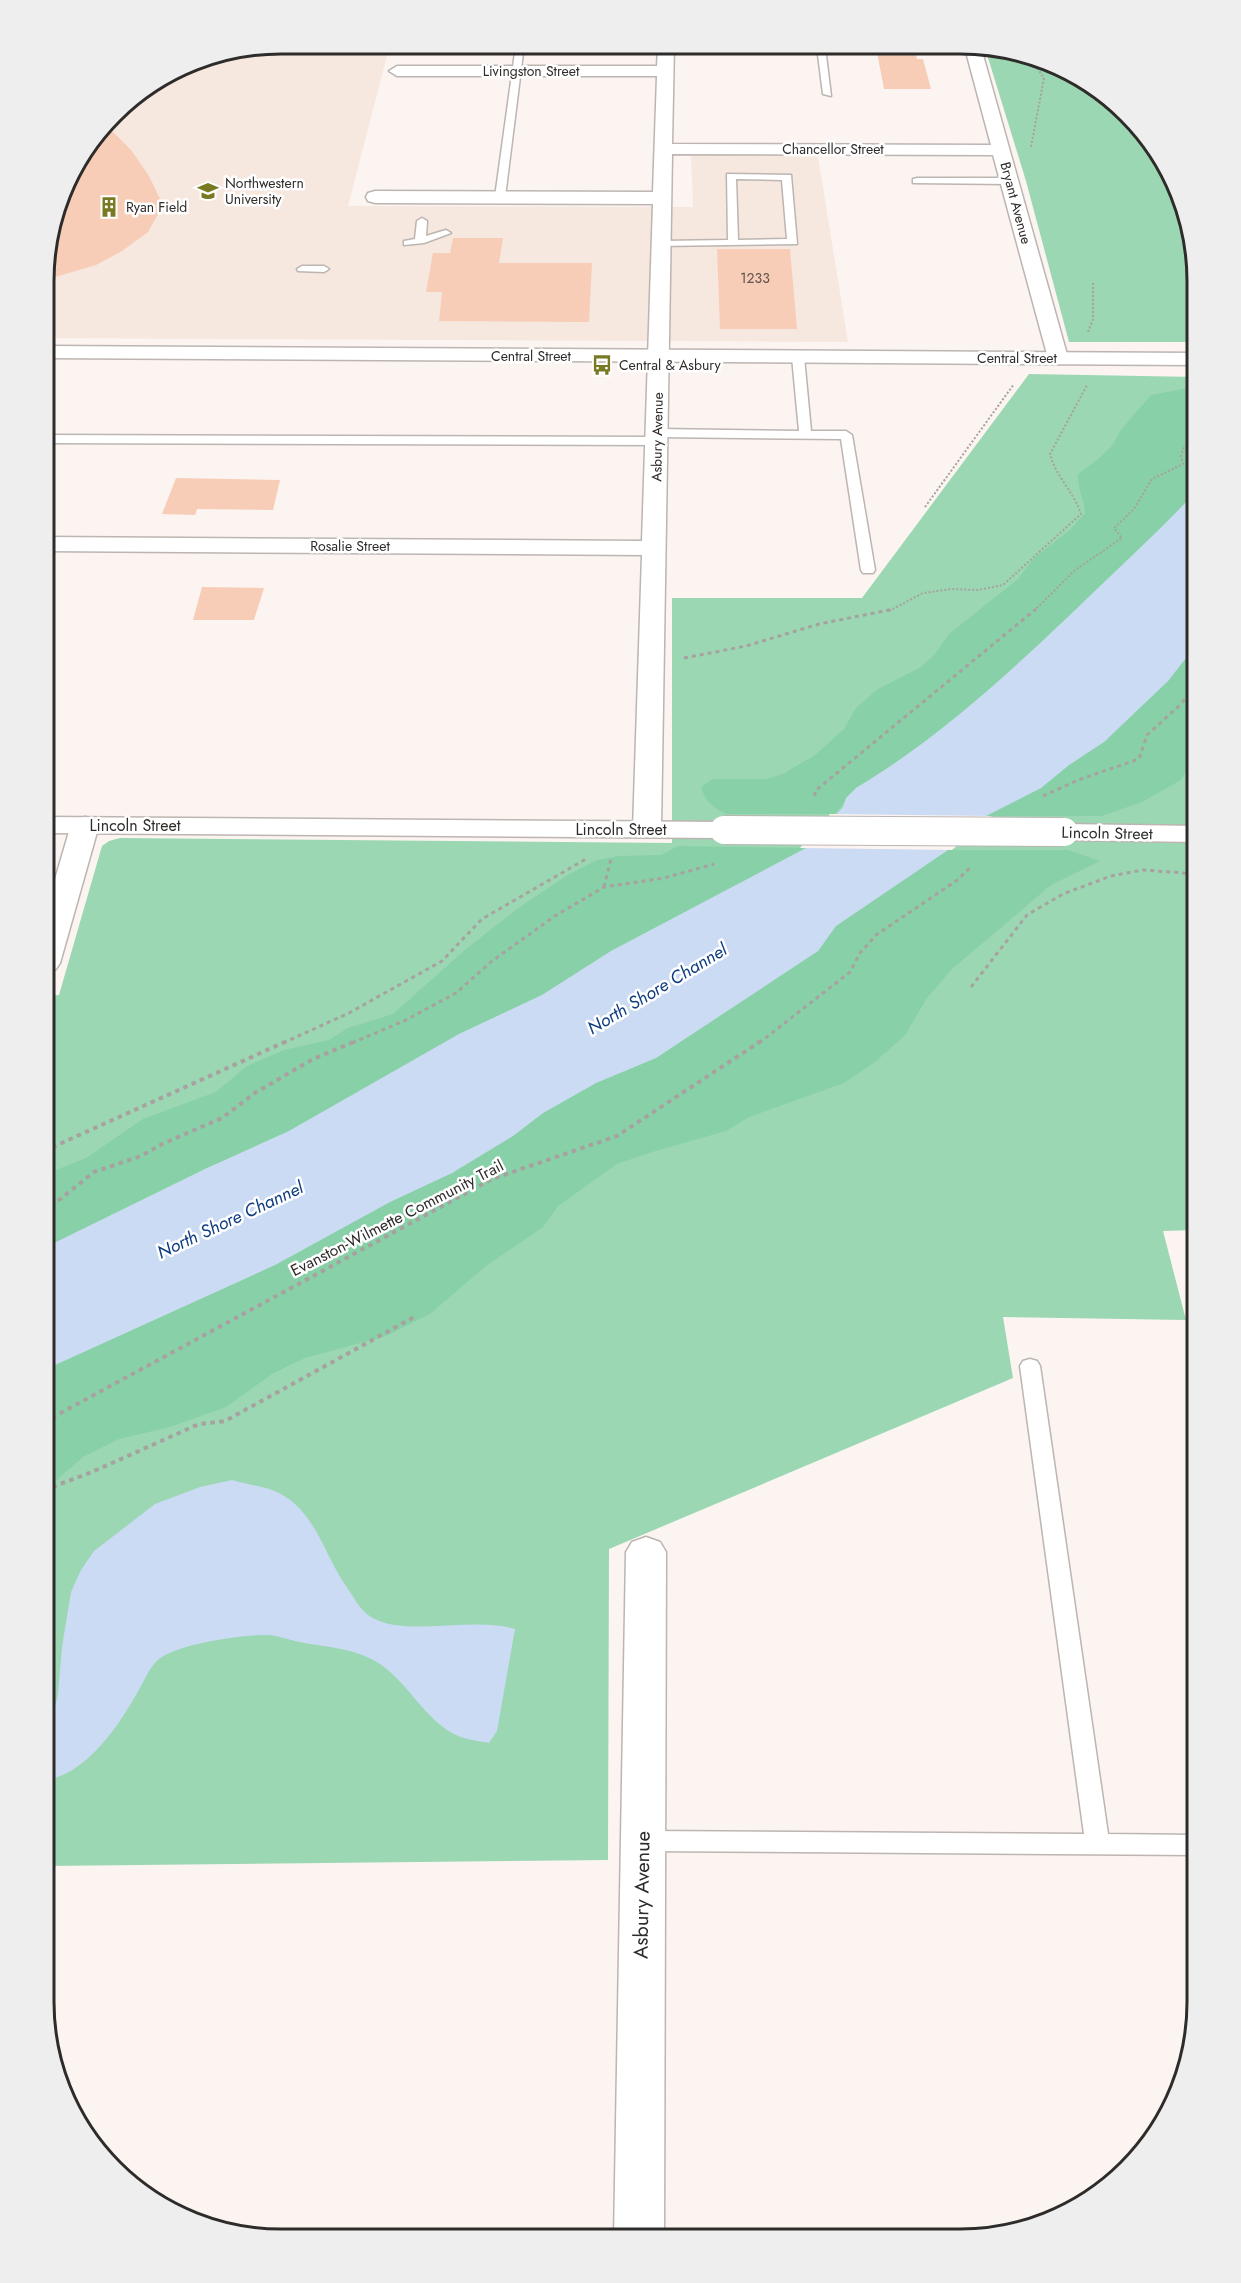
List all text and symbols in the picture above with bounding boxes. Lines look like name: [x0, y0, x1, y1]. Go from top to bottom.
street label: Livingston Street: [483, 61, 580, 81]
street label: Chancellor Street: [782, 139, 884, 159]
street label: Bryant Avenue: [995, 160, 1037, 246]
place label: Northwestern University: [225, 173, 304, 209]
school or university icon: Northwestern University: [196, 179, 220, 203]
building icon: Ryan Field: [97, 195, 121, 219]
place label: Ryan Field: [126, 197, 187, 217]
house number: 1233: [740, 268, 770, 288]
street label: Central Street: [491, 346, 572, 366]
street label: Central Street: [977, 348, 1058, 368]
bus stop icon: Central & Asbury: [590, 353, 614, 377]
place label: Central & Asbury: [619, 355, 722, 375]
street label: Asbury Avenue: [646, 392, 668, 482]
street label: Rosalie Street: [310, 536, 390, 556]
street label: Lincoln Street: [89, 814, 181, 837]
street label: Lincoln Street: [575, 818, 667, 841]
street label: Lincoln Street: [1061, 821, 1153, 845]
water label: North Shore Channel: [582, 936, 733, 1041]
street label: Evanston-Wilmette Community Trail: [286, 1154, 508, 1282]
water label: North Shore Channel: [153, 1174, 308, 1265]
street label: Asbury Avenue: [626, 1831, 658, 1959]

